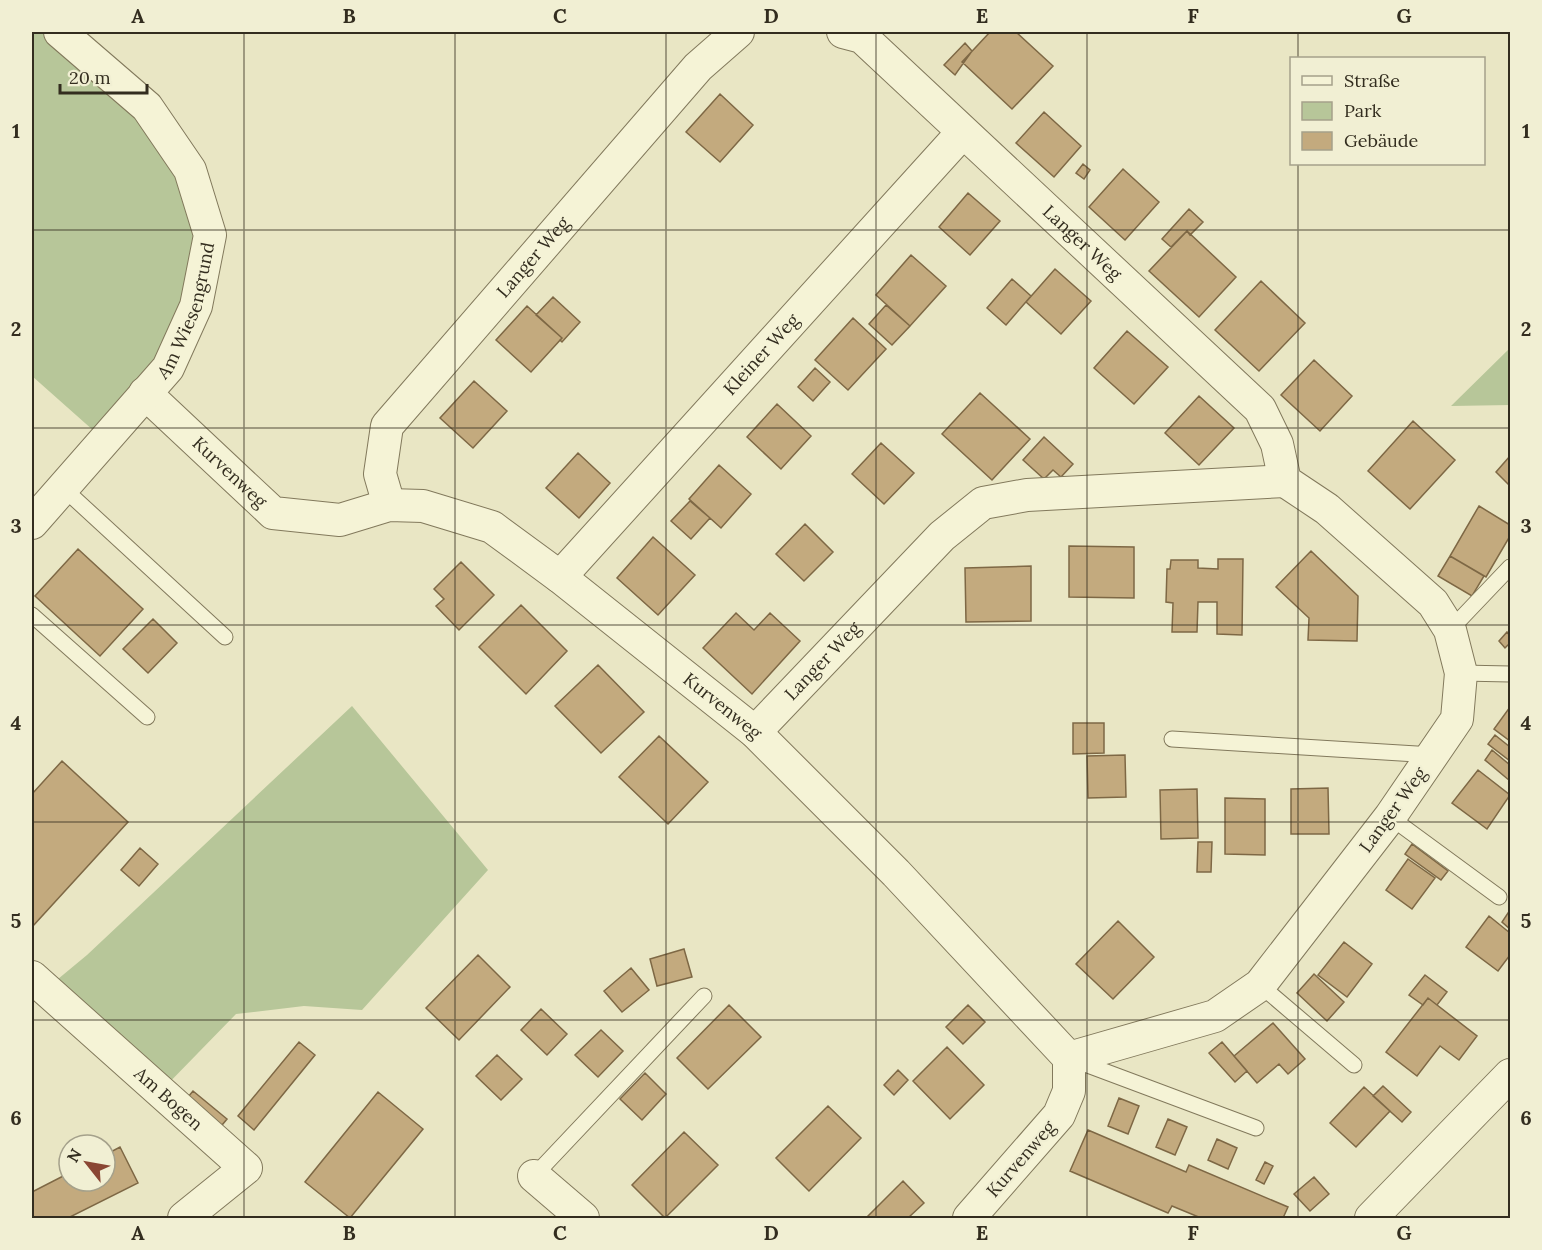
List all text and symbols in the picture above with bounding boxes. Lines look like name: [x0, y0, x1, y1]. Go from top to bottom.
text: A: [131, 3, 145, 28]
text: B: [342, 3, 356, 28]
text: C: [553, 3, 567, 28]
text: D: [763, 3, 779, 28]
text: E: [976, 3, 988, 28]
text: F: [1187, 3, 1199, 28]
text: G: [1396, 3, 1412, 28]
scale bar: [60, 57, 147, 95]
legend: [1290, 57, 1485, 165]
text: 20 m: [69, 66, 111, 89]
text: Straße: [1344, 69, 1400, 92]
text: Park: [1344, 99, 1382, 122]
text: 1: [12, 118, 20, 143]
text: 1: [1522, 118, 1530, 143]
text: Gebäude: [1344, 129, 1419, 152]
street label: Langer Weg: [1038, 200, 1128, 286]
street label: Langer Weg: [491, 211, 575, 302]
street label: Am Wiesengrund: [151, 240, 219, 384]
street label: Kleiner Weg: [718, 308, 805, 400]
text: 2: [11, 316, 21, 341]
text: 2: [1521, 316, 1531, 341]
street label: Kurvenweg: [188, 431, 273, 513]
text: 3: [10, 513, 22, 538]
text: 3: [1520, 513, 1532, 538]
street label: Langer Weg: [779, 616, 866, 705]
street label: Kurvenweg: [679, 667, 768, 744]
text: 4: [11, 710, 22, 735]
text: 4: [1521, 710, 1532, 735]
street label: Langer Weg: [1354, 762, 1432, 857]
text: 5: [11, 908, 22, 933]
text: 5: [1521, 908, 1532, 933]
street label: Am Bogen: [129, 1061, 208, 1135]
text: 6: [10, 1105, 22, 1130]
text: 6: [1520, 1105, 1532, 1130]
street label: Kurvenweg: [981, 1115, 1061, 1202]
north arrow: [57, 1133, 117, 1193]
text: N: [62, 1145, 86, 1166]
text: A: [131, 1220, 145, 1245]
text: B: [342, 1220, 356, 1245]
text: C: [553, 1220, 567, 1245]
text: D: [763, 1220, 779, 1245]
text: E: [976, 1220, 988, 1245]
text: F: [1187, 1220, 1199, 1245]
text: G: [1396, 1220, 1412, 1245]

